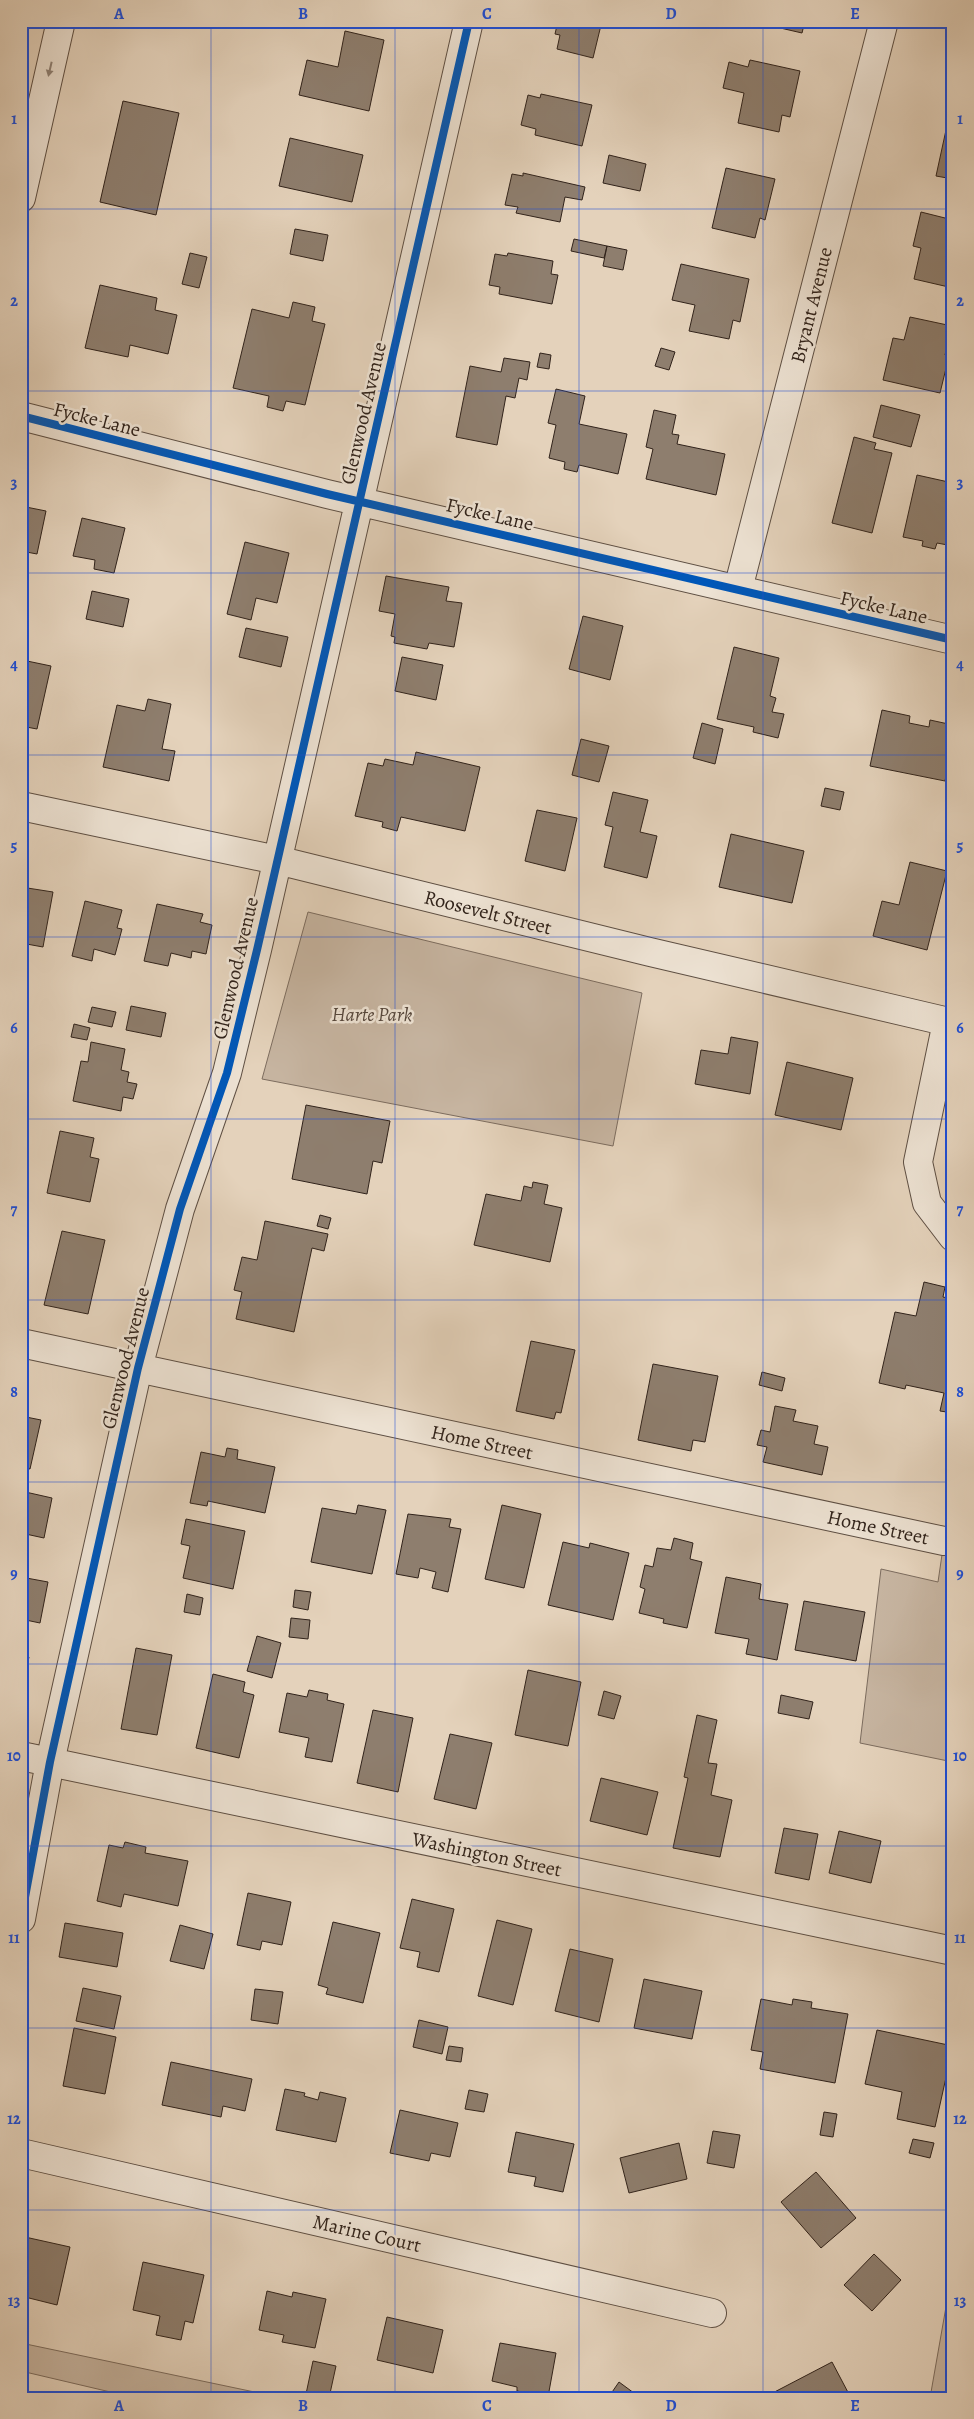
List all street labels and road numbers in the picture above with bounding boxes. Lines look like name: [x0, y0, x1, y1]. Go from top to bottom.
street label: Bryant Avenue: [784, 244, 839, 366]
street label: Glenwood Avenue: [334, 339, 393, 487]
street label: Fycke Lane: [50, 396, 143, 443]
street label: Fycke Lane: [444, 491, 536, 538]
street label: Fycke Lane: [838, 584, 930, 631]
street label: Roosevelt Street: [421, 884, 555, 941]
street label: Glenwood Avenue: [206, 894, 265, 1042]
street label: Glenwood Avenue: [95, 1284, 156, 1432]
street label: Home Street: [429, 1419, 536, 1467]
street label: Home Street: [825, 1504, 932, 1552]
street label: Washington Street: [409, 1825, 565, 1884]
street label: Marine Court: [310, 2208, 424, 2259]

